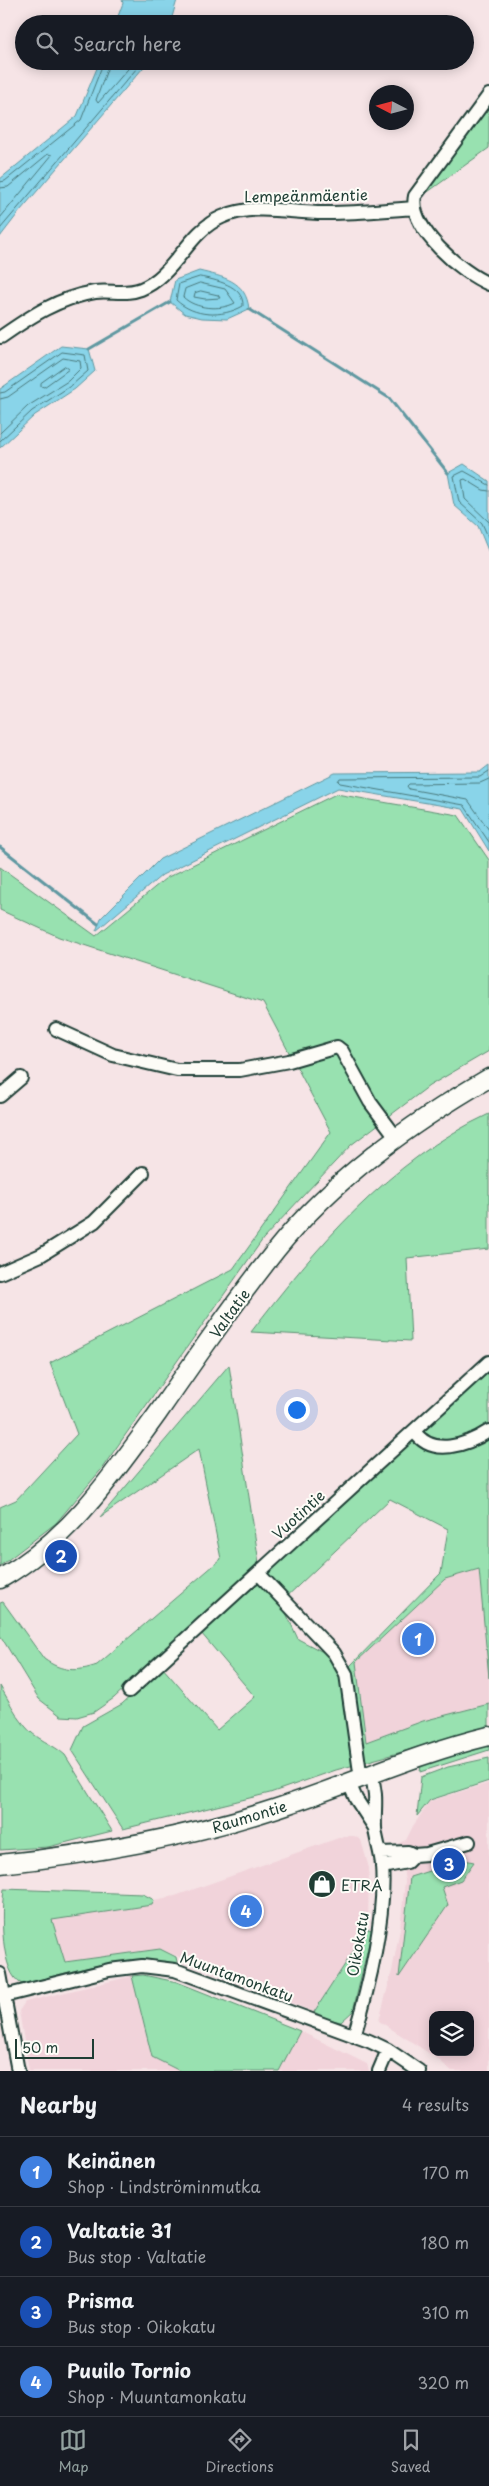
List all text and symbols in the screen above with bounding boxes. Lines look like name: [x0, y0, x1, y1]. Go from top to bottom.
search box: [15, 15, 474, 70]
icon: search: [33, 29, 61, 57]
text: Search here: [73, 29, 182, 57]
north arrow: [369, 85, 414, 130]
street label: Lempeänmäentie: [244, 182, 368, 208]
street label: Valtatie: [203, 1283, 255, 1343]
your location: [284, 1397, 310, 1423]
street label: Vuotintie: [266, 1484, 330, 1544]
pin: 2: [45, 1537, 77, 1575]
pin: 1: [402, 1620, 434, 1658]
street label: Raumontie: [209, 1794, 289, 1838]
pin: 3: [433, 1845, 465, 1883]
shop icon: ETRA: [307, 1869, 337, 1899]
place label: ETRA: [341, 1873, 383, 1896]
pin: 4: [230, 1892, 262, 1930]
street label: Oikokatu: [340, 1910, 374, 1978]
street label: Muuntamonkatu: [177, 1945, 297, 2007]
map controls: [429, 2011, 474, 2056]
button: layers: [429, 2011, 474, 2056]
scale bar: [15, 2036, 94, 2059]
text: 50 m: [22, 2037, 58, 2058]
text: Nearby: [20, 2088, 97, 2120]
text: 4 results: [402, 2092, 469, 2116]
text: Keinänen: [67, 2146, 156, 2174]
text: 1: [32, 2160, 40, 2184]
text: 170 m: [423, 2160, 469, 2184]
text: Shop · Lindströminmutka: [67, 2174, 261, 2198]
text: Valtatie 31: [67, 2216, 172, 2244]
text: 2: [30, 2230, 42, 2254]
text: 180 m: [421, 2230, 469, 2254]
text: Bus stop · Valtatie: [67, 2244, 206, 2268]
text: Prisma: [67, 2286, 134, 2314]
text: 3: [31, 2300, 41, 2324]
text: 310 m: [421, 2300, 469, 2324]
text: Bus stop · Oikokatu: [67, 2314, 216, 2338]
text: Puuilo Tornio: [67, 2356, 191, 2384]
text: 4: [31, 2370, 41, 2394]
text: 320 m: [418, 2370, 469, 2394]
text: Shop · Muuntamonkatu: [67, 2384, 247, 2408]
tab: Map: [59, 2426, 88, 2477]
tab: Directions: [206, 2426, 274, 2477]
tab: Saved: [391, 2426, 430, 2477]

